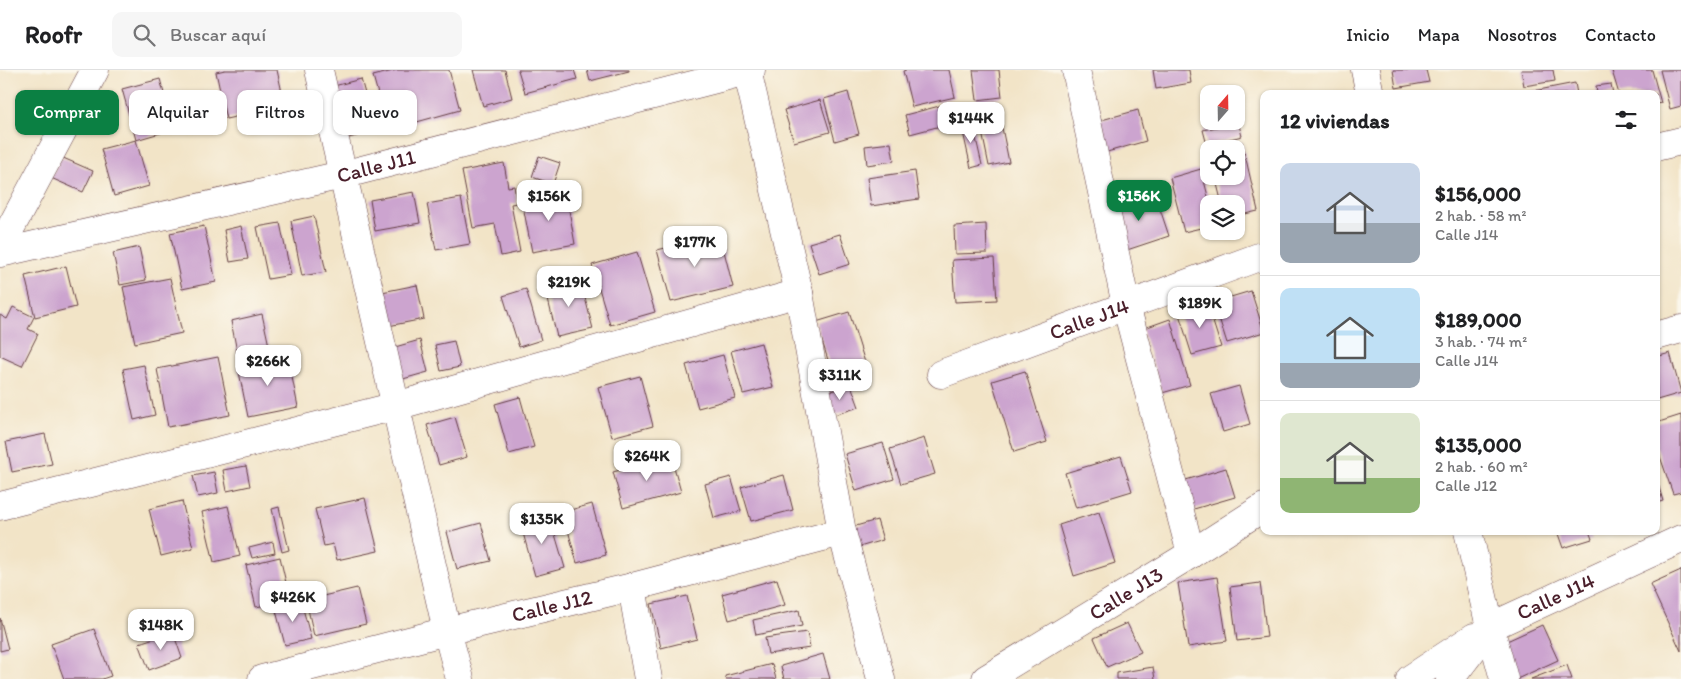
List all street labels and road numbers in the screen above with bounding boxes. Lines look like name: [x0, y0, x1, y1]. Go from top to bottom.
street label: Calle J11: [334, 144, 418, 188]
street label: Calle J14: [1046, 293, 1133, 345]
street label: Calle J13: [1084, 561, 1167, 625]
street label: Calle J14: [1513, 567, 1599, 625]
street label: Calle J12: [509, 584, 594, 627]

